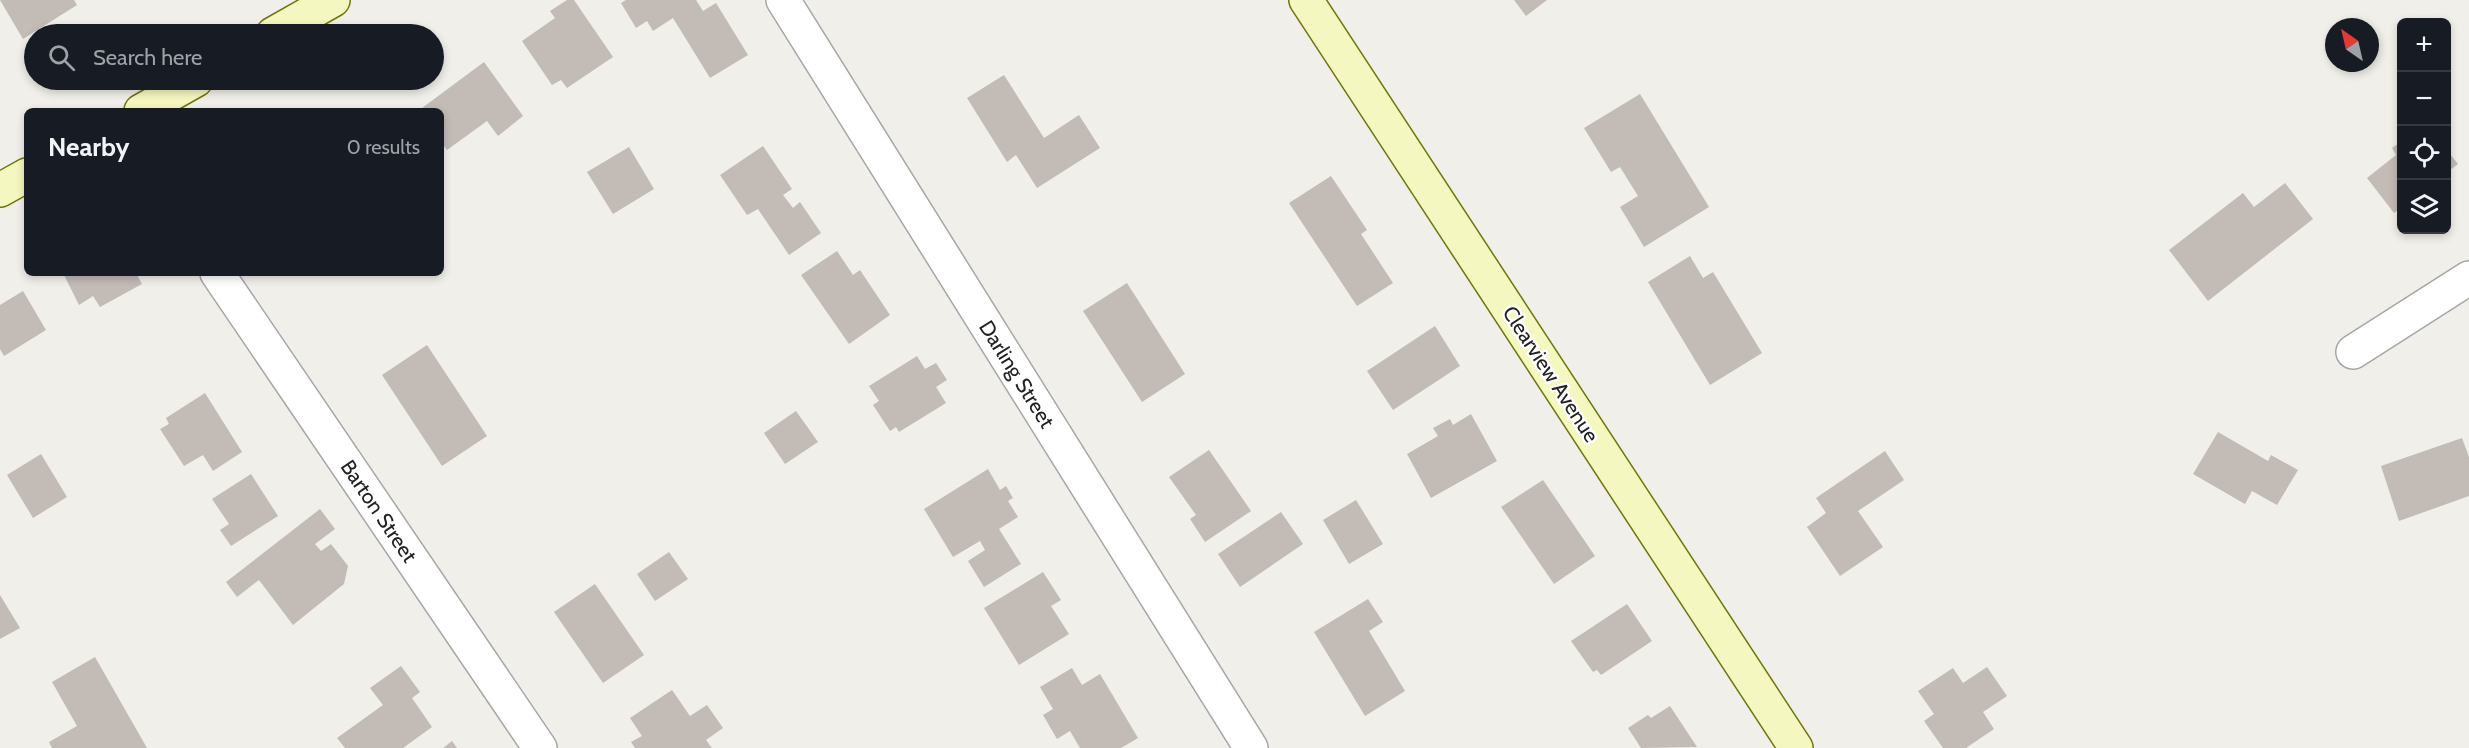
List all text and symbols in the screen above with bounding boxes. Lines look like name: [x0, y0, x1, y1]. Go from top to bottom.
north arrow: [2325, 18, 2379, 72]
map controls: [2397, 18, 2451, 234]
button: +: [2397, 18, 2451, 72]
search box: [24, 24, 444, 90]
icon: search: [45, 41, 78, 74]
text: Search here: [93, 44, 202, 71]
button: −: [2397, 72, 2451, 126]
button: locate: [2397, 126, 2451, 180]
text: Nearby: [48, 131, 129, 163]
text: 0 results: [347, 135, 420, 159]
button: layers: [2397, 180, 2451, 234]
street label: Clearview Avenue: [1498, 301, 1604, 447]
street label: Darling Street: [974, 316, 1060, 432]
street label: Barton Street: [336, 455, 422, 567]

